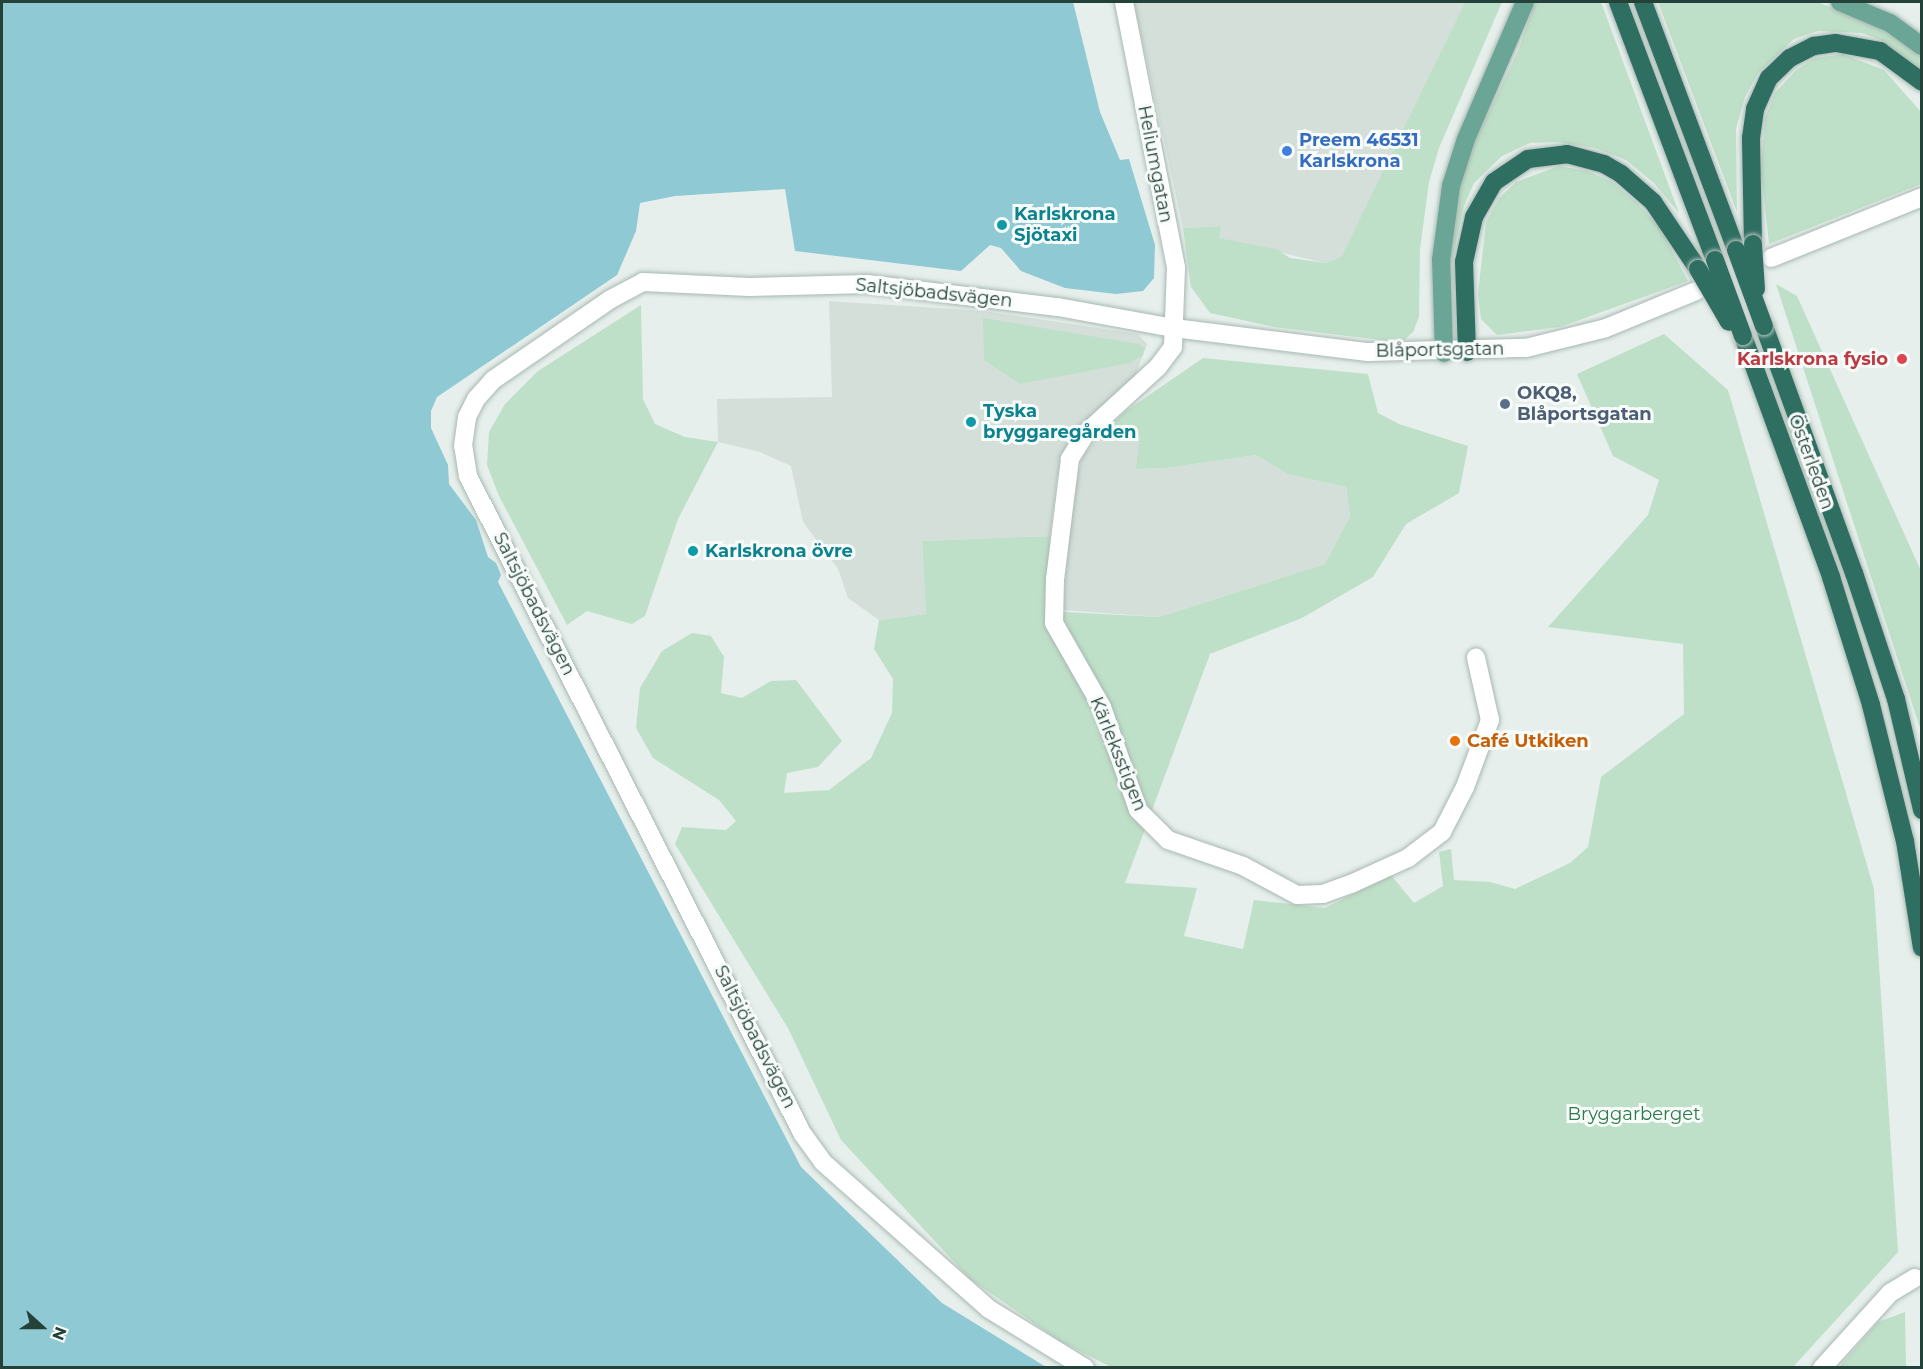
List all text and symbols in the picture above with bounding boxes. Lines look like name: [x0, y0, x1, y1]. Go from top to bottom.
street label: Heliumgatan: [1133, 103, 1177, 225]
place label: Preem 46531 Karlskrona: [1299, 130, 1418, 172]
marker: Preem 46531 Karlskrona: [1280, 144, 1294, 158]
place label: Karlskrona Sjötaxi: [1014, 204, 1116, 246]
marker: Karlskrona Sjötaxi: [995, 218, 1009, 232]
street label: Saltsjöbadsvägen: [854, 274, 1014, 312]
street label: Blåportsgatan: [1375, 338, 1505, 362]
place label: Karlskrona fysio: [1737, 348, 1888, 370]
marker: Karlskrona fysio: [1893, 350, 1911, 368]
place label: OKQ8, Blåportsgatan: [1517, 383, 1652, 426]
marker: OKQ8, Blåportsgatan: [1498, 397, 1512, 411]
place label: Tyska bryggaregården: [983, 401, 1136, 444]
street label: Österleden: [1784, 411, 1838, 513]
marker: Tyska bryggaregården: [964, 415, 978, 429]
street label: Saltsjöbadsvägen: [489, 529, 579, 679]
place label: Karlskrona övre: [705, 540, 853, 562]
marker: Karlskrona övre: [686, 544, 700, 558]
street label: Kärleksstigen: [1085, 694, 1151, 814]
place label: Café Utkiken: [1467, 730, 1589, 752]
marker: Café Utkiken: [1448, 734, 1462, 748]
street label: Saltsjöbadsvägen: [710, 962, 800, 1112]
park label: Bryggarberget: [1567, 1103, 1701, 1125]
north arrow: [12, 1297, 72, 1357]
text: N: [48, 1324, 70, 1343]

